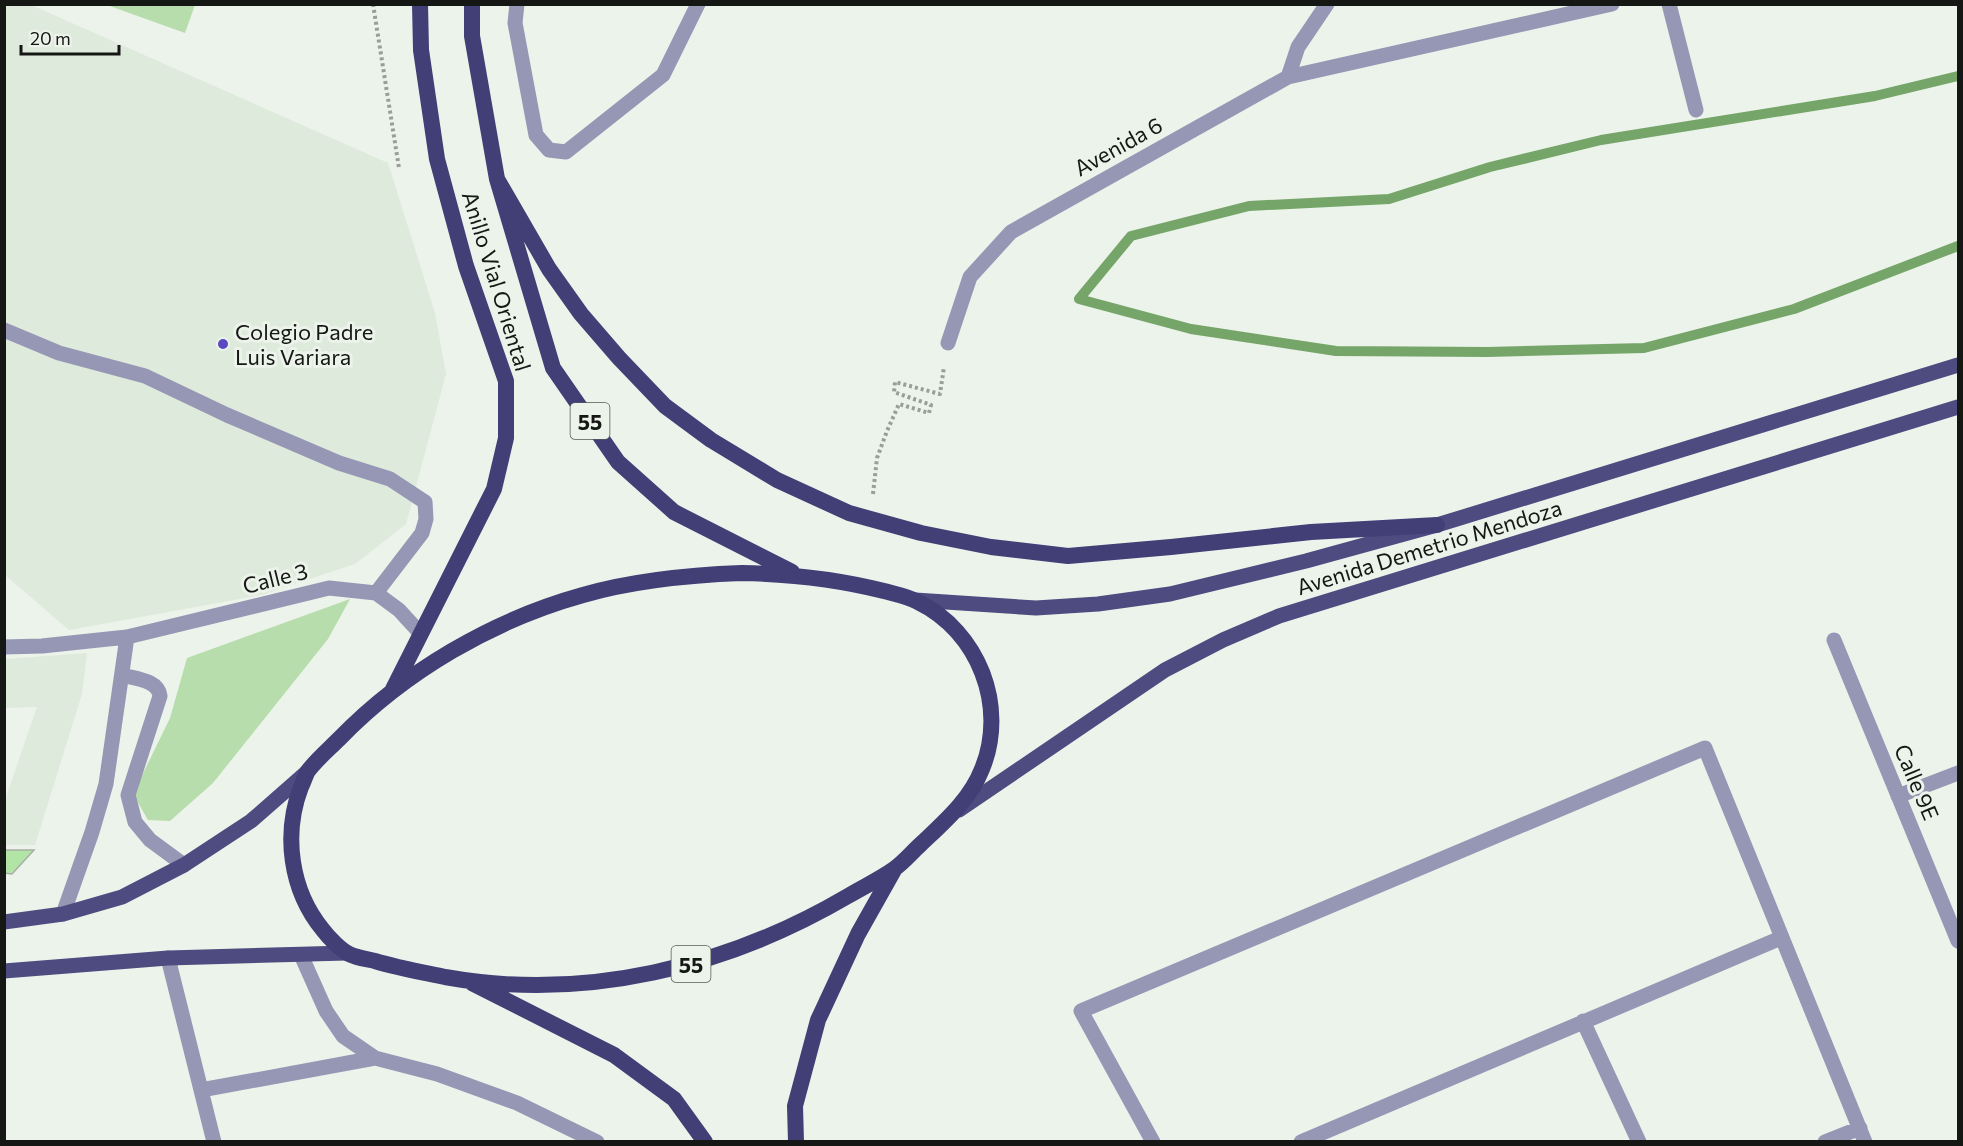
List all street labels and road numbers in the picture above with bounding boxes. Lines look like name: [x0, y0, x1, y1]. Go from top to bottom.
street label: Avenida 6: [1069, 111, 1167, 181]
street label: Anillo Vial Oriental: [457, 188, 537, 374]
road number: 55: [570, 403, 610, 439]
street label: Avenida Demetrio Mendoza: [1293, 494, 1565, 600]
street label: Calle 3: [240, 557, 310, 599]
street label: Calle 9E: [1889, 740, 1945, 824]
road number: 55: [672, 946, 710, 982]

